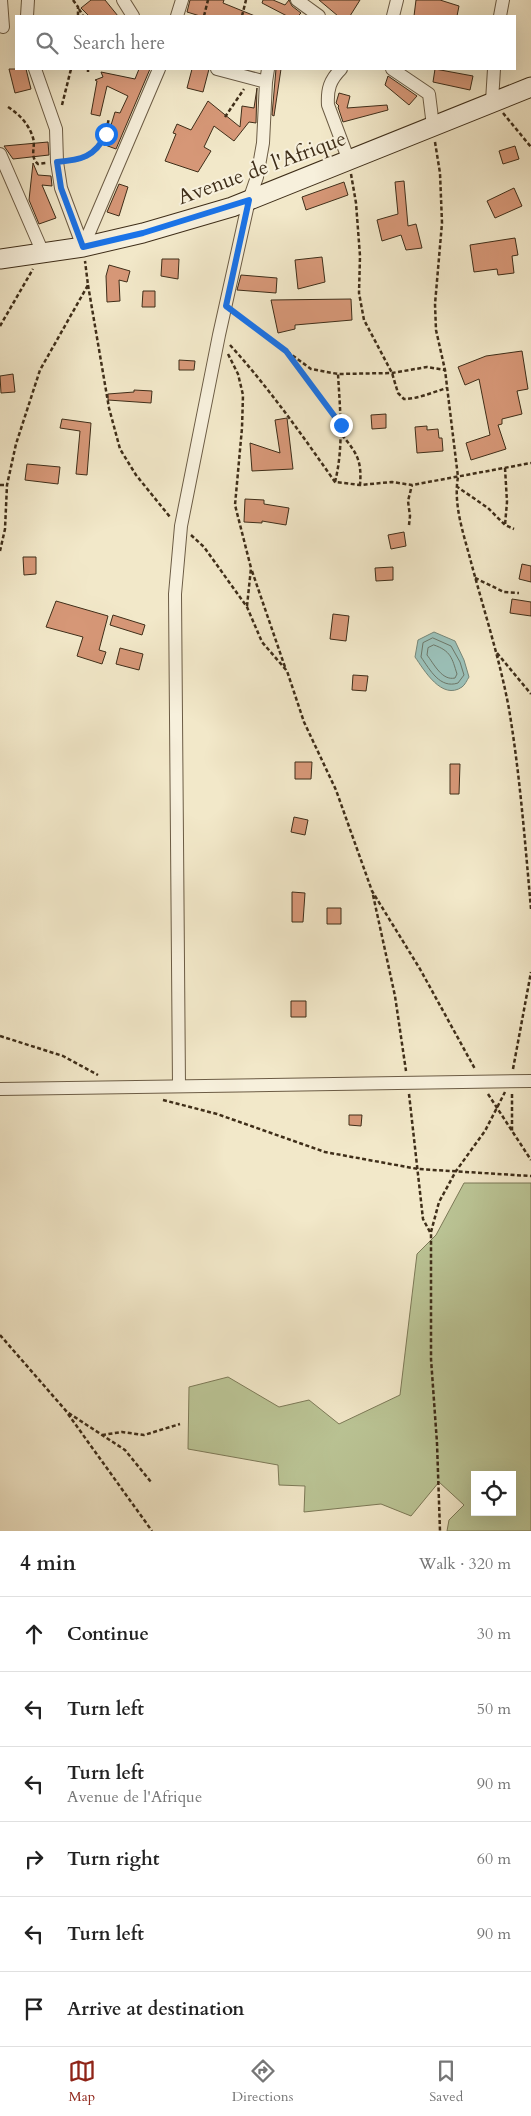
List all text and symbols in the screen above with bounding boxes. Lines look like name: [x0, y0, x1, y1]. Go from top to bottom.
search box: [15, 15, 516, 70]
icon: search: [33, 29, 61, 57]
text: Search here: [73, 30, 165, 56]
route start: [95, 123, 118, 146]
street label: Avenue de l'Afrique: [174, 124, 350, 212]
route end: [330, 414, 353, 437]
map controls: [471, 1471, 516, 1516]
button: locate: [471, 1471, 516, 1516]
text: 4 min: [20, 1549, 76, 1578]
text: Walk · 320 m: [419, 1553, 511, 1575]
icon: ahead: [20, 1620, 48, 1648]
text: Continue: [67, 1621, 149, 1647]
text: 30 m: [477, 1623, 511, 1645]
icon: left: [20, 1695, 48, 1723]
text: Turn left: [67, 1696, 144, 1722]
text: 50 m: [477, 1698, 511, 1720]
text: Turn left: [67, 1760, 144, 1786]
icon: left: [20, 1770, 48, 1798]
text: 90 m: [477, 1773, 511, 1795]
text: Avenue de l'Afrique: [67, 1786, 202, 1808]
icon: right: [20, 1845, 48, 1873]
text: Turn right: [67, 1846, 159, 1872]
text: 60 m: [477, 1848, 511, 1870]
icon: left: [20, 1920, 48, 1948]
text: Turn left: [67, 1921, 144, 1947]
text: 90 m: [477, 1923, 511, 1945]
icon: arrive: [20, 1995, 48, 2023]
text: Arrive at destination: [67, 1996, 244, 2022]
tab: Map: [68, 2057, 96, 2106]
tab: Directions: [232, 2057, 293, 2106]
tab: Saved: [429, 2057, 463, 2106]

